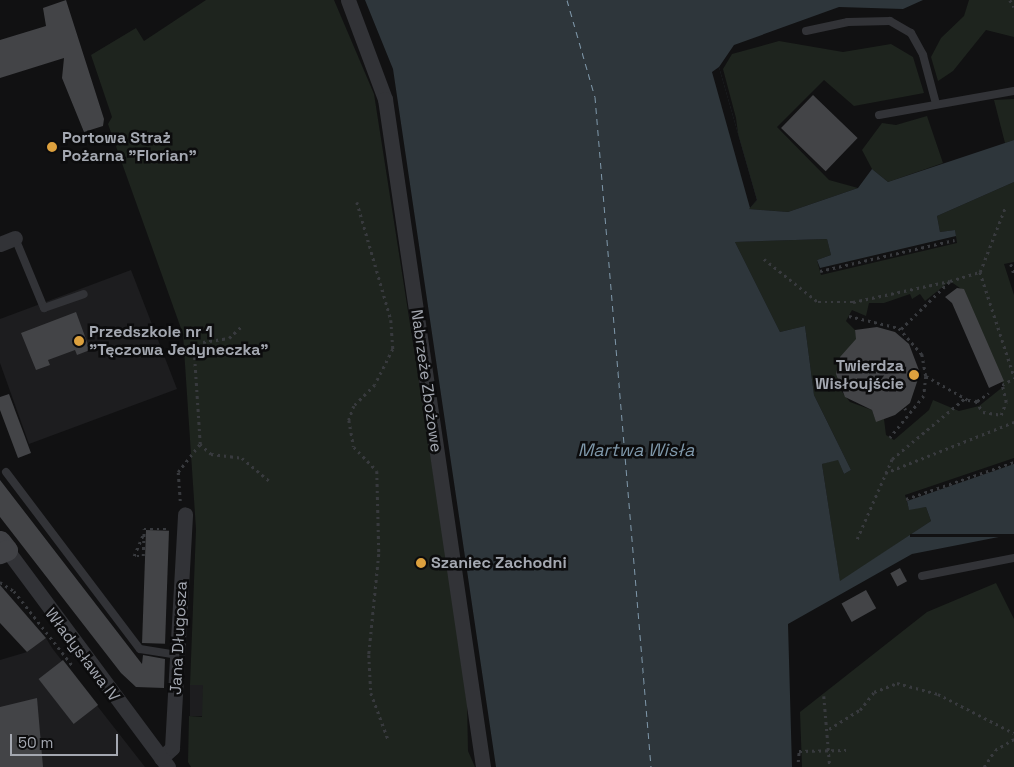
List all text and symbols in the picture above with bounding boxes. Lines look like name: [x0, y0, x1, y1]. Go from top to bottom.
place label: Portowa Straż Pożarna "Florian": [62, 128, 197, 166]
marker: Portowa Straż Pożarna "Florian": [46, 141, 58, 153]
street label: Nabrzeże Zbożowe: [406, 308, 446, 454]
place label: Przedszkole nr 1 "Tęczowa Jedyneczka": [89, 322, 268, 360]
marker: Przedszkole nr 1 "Tęczowa Jedyneczka": [73, 335, 85, 347]
place label: Twierdza Wisłoujście: [815, 356, 904, 394]
marker: Twierdza Wisłoujście: [908, 369, 920, 381]
water label: Martwa Wisła: [578, 439, 694, 461]
place label: Szaniec Zachodni: [431, 553, 567, 573]
marker: Szaniec Zachodni: [415, 557, 427, 569]
street label: Jana Długosza: [166, 581, 192, 695]
street label: Władysława IV: [41, 604, 123, 706]
scale bar: [12, 724, 120, 756]
text: 50 m: [18, 733, 53, 752]

